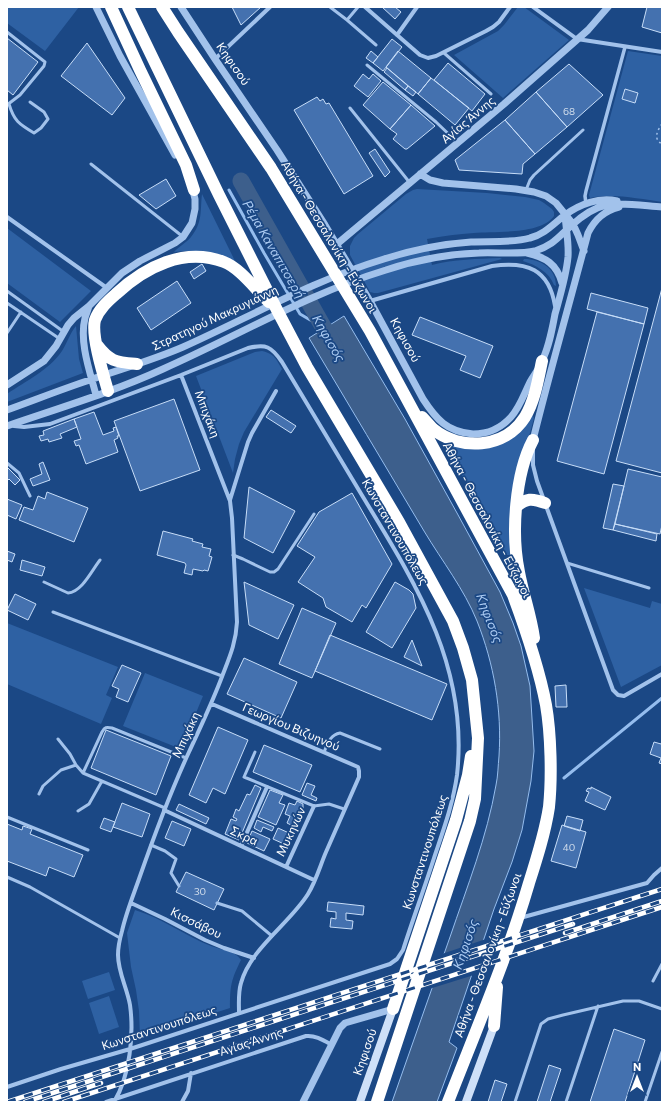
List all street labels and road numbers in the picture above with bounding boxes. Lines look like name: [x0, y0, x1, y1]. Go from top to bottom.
street label: Κηφισού: [214, 39, 254, 88]
street label: Αγίας Άννης: [438, 93, 497, 146]
street label: Αθήνα - Θεσσαλονίκη - Εύζωνοι: [279, 158, 381, 315]
street label: Στρατηγού Μακρυγιάννη: [149, 282, 280, 352]
street label: Κηφισού: [388, 315, 424, 364]
street label: Μπιχάκη: [193, 388, 223, 439]
street label: Αθήνα - Θεσσαλονίκη - Εύζωνοι: [441, 439, 535, 600]
street label: Κωνσταντινουπόλεως: [360, 476, 432, 587]
street label: Γεωργίου Βιζυηνού: [241, 699, 342, 753]
street label: Μπιχάκη: [168, 709, 202, 760]
street label: Κωνσταντινουπόλεως: [399, 792, 449, 911]
street label: Μυκηνών: [273, 805, 308, 858]
street label: Σκρα: [228, 823, 260, 847]
street label: Αθήνα - Θεσσαλονίκη - Εύζωνοι: [451, 870, 524, 1039]
street label: Κισσάβου: [169, 904, 224, 941]
street label: Κωνσταντινουπόλεως: [100, 1002, 218, 1052]
street label: Αγίας Άννης: [217, 1024, 284, 1058]
street label: Κηφισού: [350, 1026, 379, 1077]

